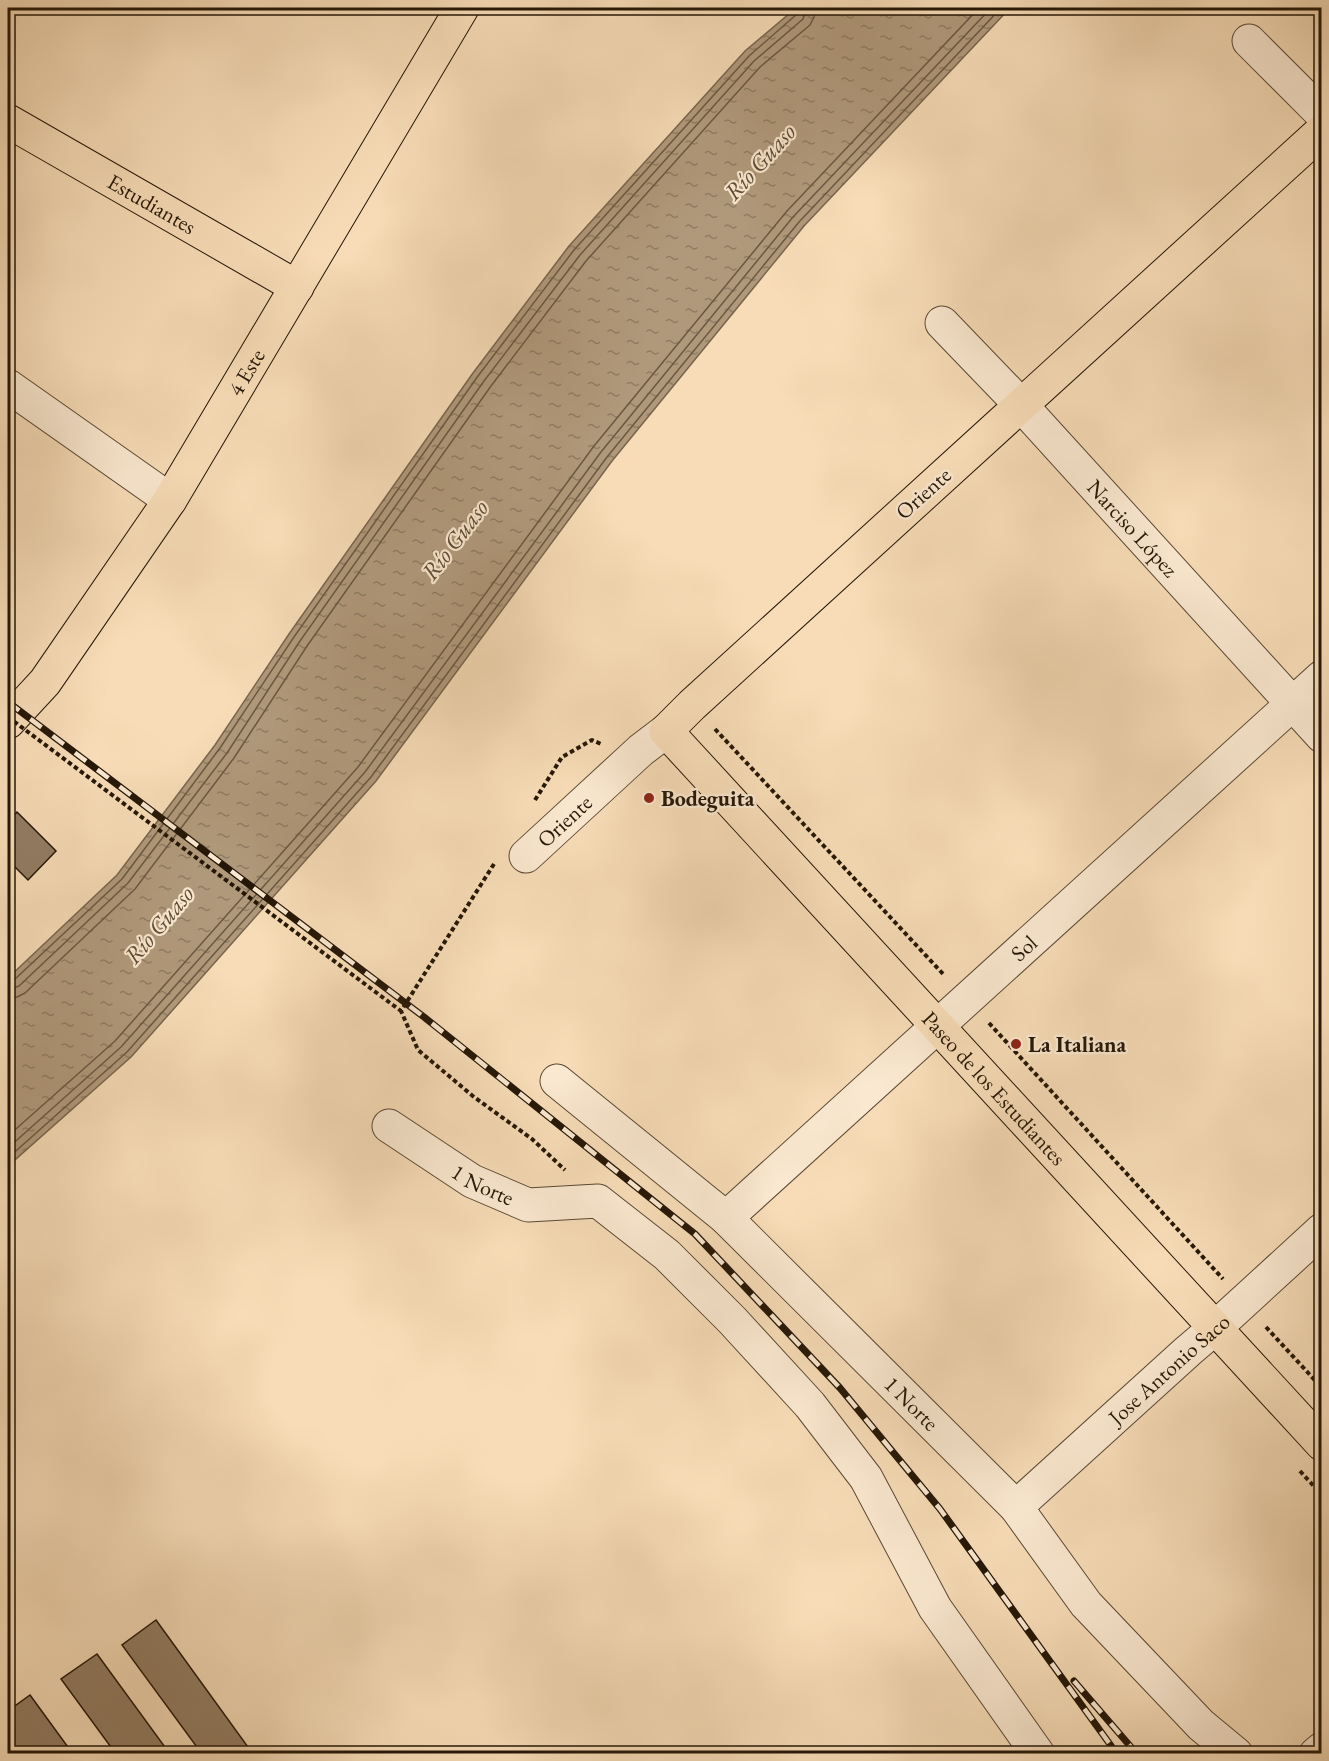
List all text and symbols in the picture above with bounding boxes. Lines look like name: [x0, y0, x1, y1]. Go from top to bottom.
water label: Río Guaso: [717, 117, 802, 207]
street label: Estudiantes: [102, 167, 201, 241]
street label: 4 Este: [221, 343, 272, 401]
street label: Oriente: [889, 461, 958, 526]
street label: Narciso López: [1080, 473, 1185, 584]
water label: Río Guaso: [414, 493, 495, 586]
place label: Bodeguita: [661, 784, 755, 813]
street label: Oriente: [531, 788, 599, 854]
marker: Bodeguita: [642, 791, 656, 805]
water label: Río Guaso: [117, 879, 200, 970]
street label: Sol: [1005, 929, 1043, 968]
street label: Paseo de los Estudiantes: [916, 1005, 1072, 1172]
place label: La Italiana: [1028, 1030, 1126, 1059]
marker: La Italiana: [1009, 1037, 1023, 1051]
street label: 1 Norte: [446, 1157, 519, 1212]
street label: Jose Antonio Saco: [1101, 1307, 1236, 1433]
street label: 1 Norte: [878, 1370, 946, 1438]

